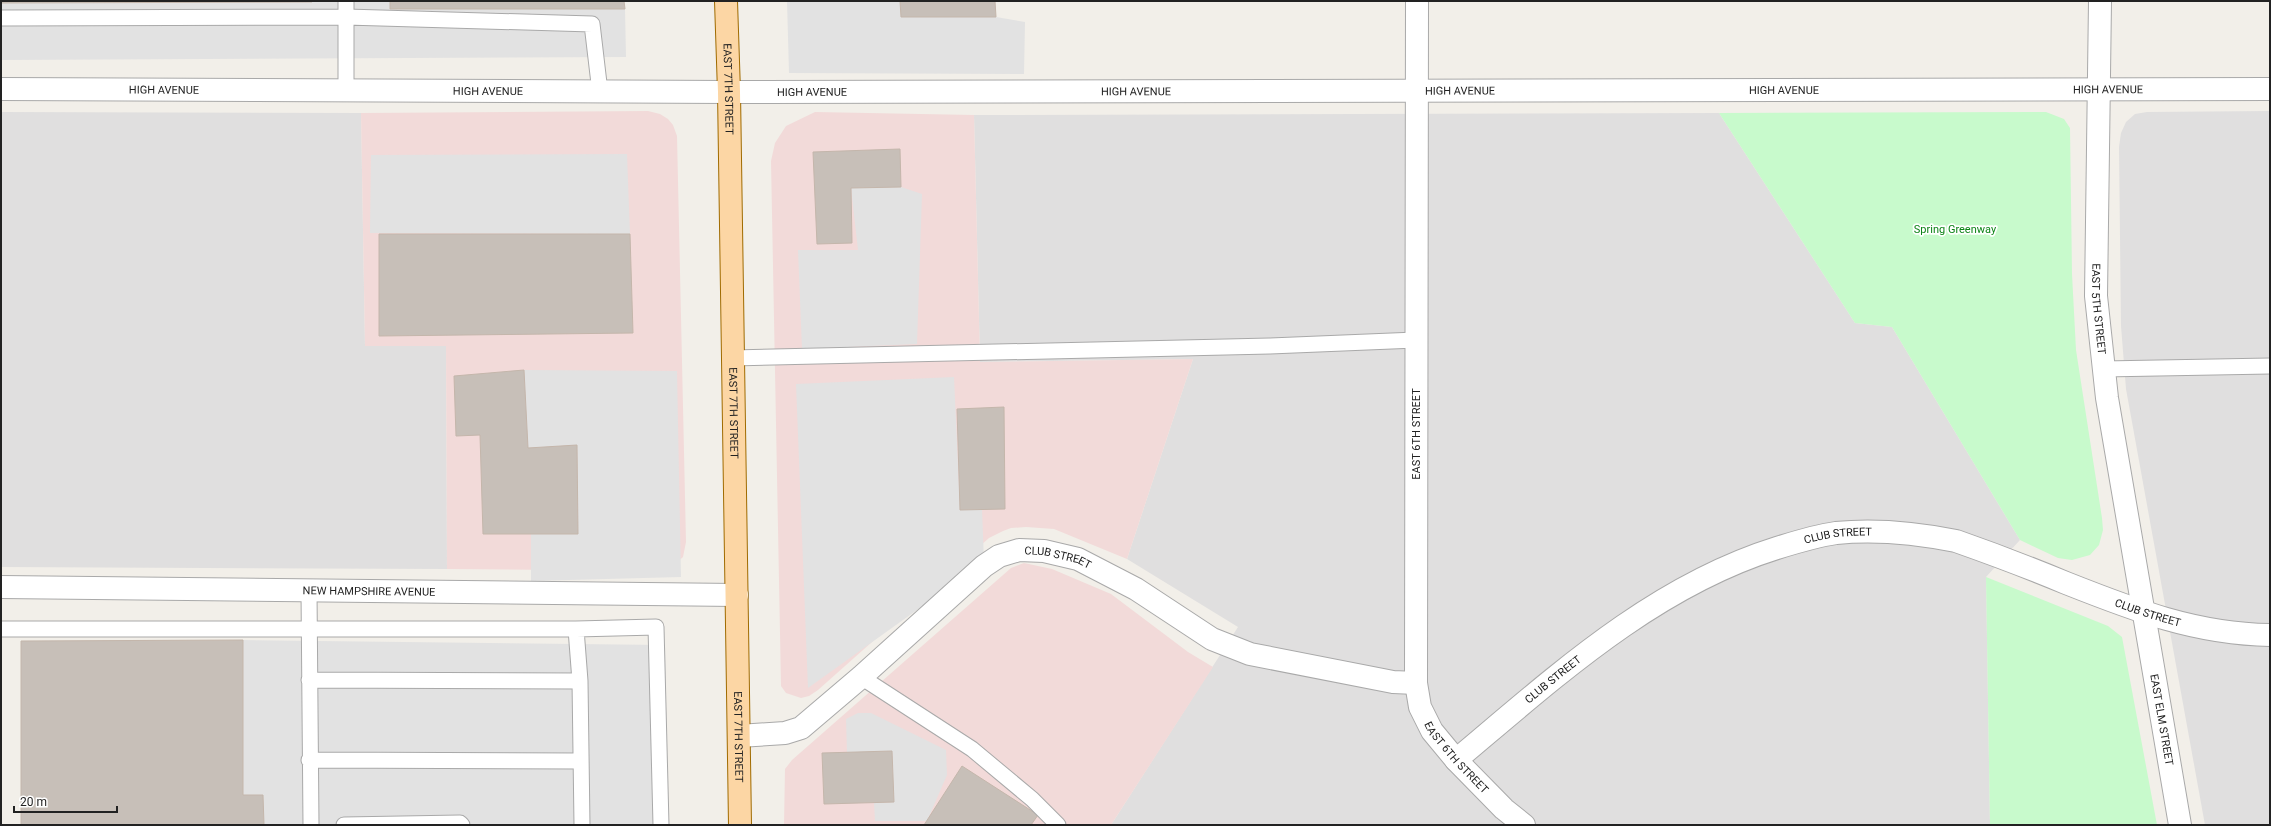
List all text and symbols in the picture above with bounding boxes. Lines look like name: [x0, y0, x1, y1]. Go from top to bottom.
street label: EAST 7TH STREET: [720, 43, 736, 135]
street label: HIGH AVENUE: [2073, 83, 2143, 96]
street label: HIGH AVENUE: [129, 84, 199, 97]
street label: HIGH AVENUE: [1749, 84, 1819, 97]
street label: HIGH AVENUE: [453, 85, 523, 98]
street label: HIGH AVENUE: [1101, 85, 1171, 98]
street label: HIGH AVENUE: [1425, 85, 1495, 98]
street label: HIGH AVENUE: [777, 86, 847, 99]
park label: Spring Greenway: [1914, 223, 1997, 236]
street label: EAST 5TH STREET: [2089, 263, 2108, 356]
street label: EAST 7TH STREET: [726, 367, 741, 459]
street label: EAST 6TH STREET: [1410, 388, 1423, 480]
street label: CLUB STREET: [1803, 525, 1872, 547]
street label: CLUB STREET: [1024, 544, 1094, 572]
street label: NEW HAMPSHIRE AVENUE: [303, 584, 435, 599]
street label: CLUB STREET: [2113, 596, 2183, 630]
street label: CLUB STREET: [1522, 653, 1584, 706]
street label: EAST ELM STREET: [2147, 673, 2176, 767]
street label: EAST 7TH STREET: [731, 691, 745, 783]
street label: EAST 6TH STREET: [1421, 719, 1491, 797]
scale bar: [14, 788, 117, 814]
text: 20 m: [20, 795, 47, 809]

